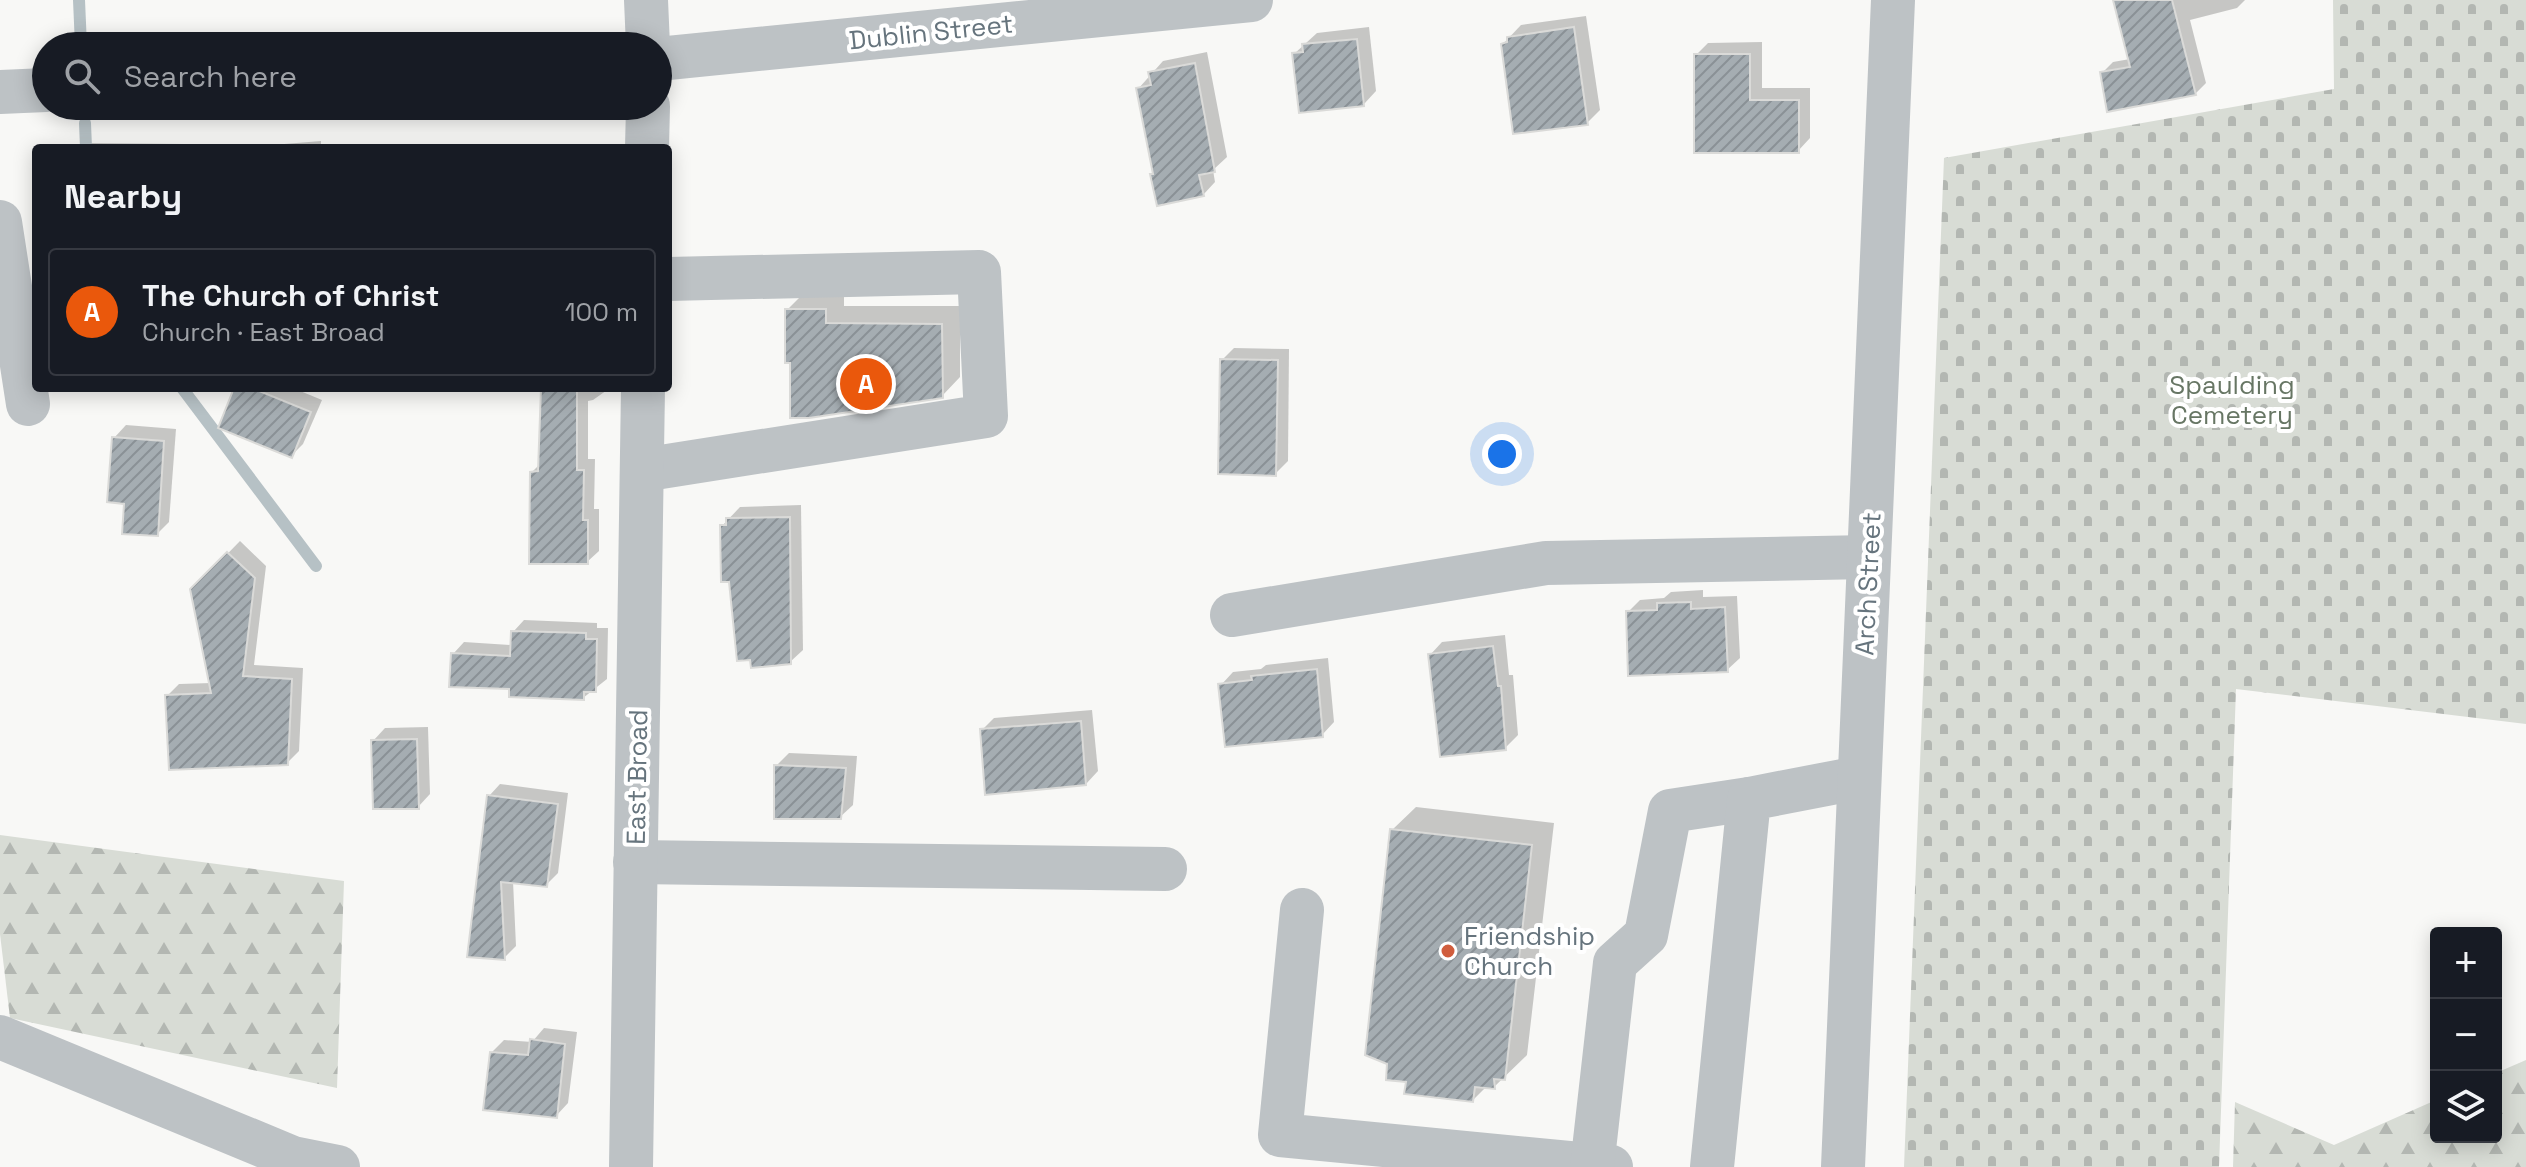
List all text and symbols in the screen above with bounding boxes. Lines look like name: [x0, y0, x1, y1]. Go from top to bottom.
street label: Dublin Street: [847, 6, 1015, 58]
search box: [32, 32, 672, 120]
icon: search: [60, 54, 104, 98]
text: Search here: [124, 57, 297, 96]
text: Nearby: [64, 175, 182, 218]
text: The Church of Christ: [142, 276, 439, 315]
text: A: [84, 295, 100, 329]
text: 100 m: [565, 295, 638, 329]
text: Church · East Broad: [142, 315, 385, 349]
pin: A: [840, 354, 892, 414]
park label: Spaulding Cemetery: [2169, 368, 2295, 432]
your location: [1482, 434, 1522, 474]
street label: Arch Street: [1847, 512, 1889, 656]
street label: East Broad: [619, 709, 655, 845]
place label: Friendship Church: [1464, 919, 1595, 983]
map controls: [2430, 927, 2502, 1143]
button: +: [2430, 927, 2502, 999]
marker: Friendship Church: [1439, 942, 1457, 960]
button: −: [2430, 999, 2502, 1071]
button: layers: [2430, 1071, 2502, 1143]

